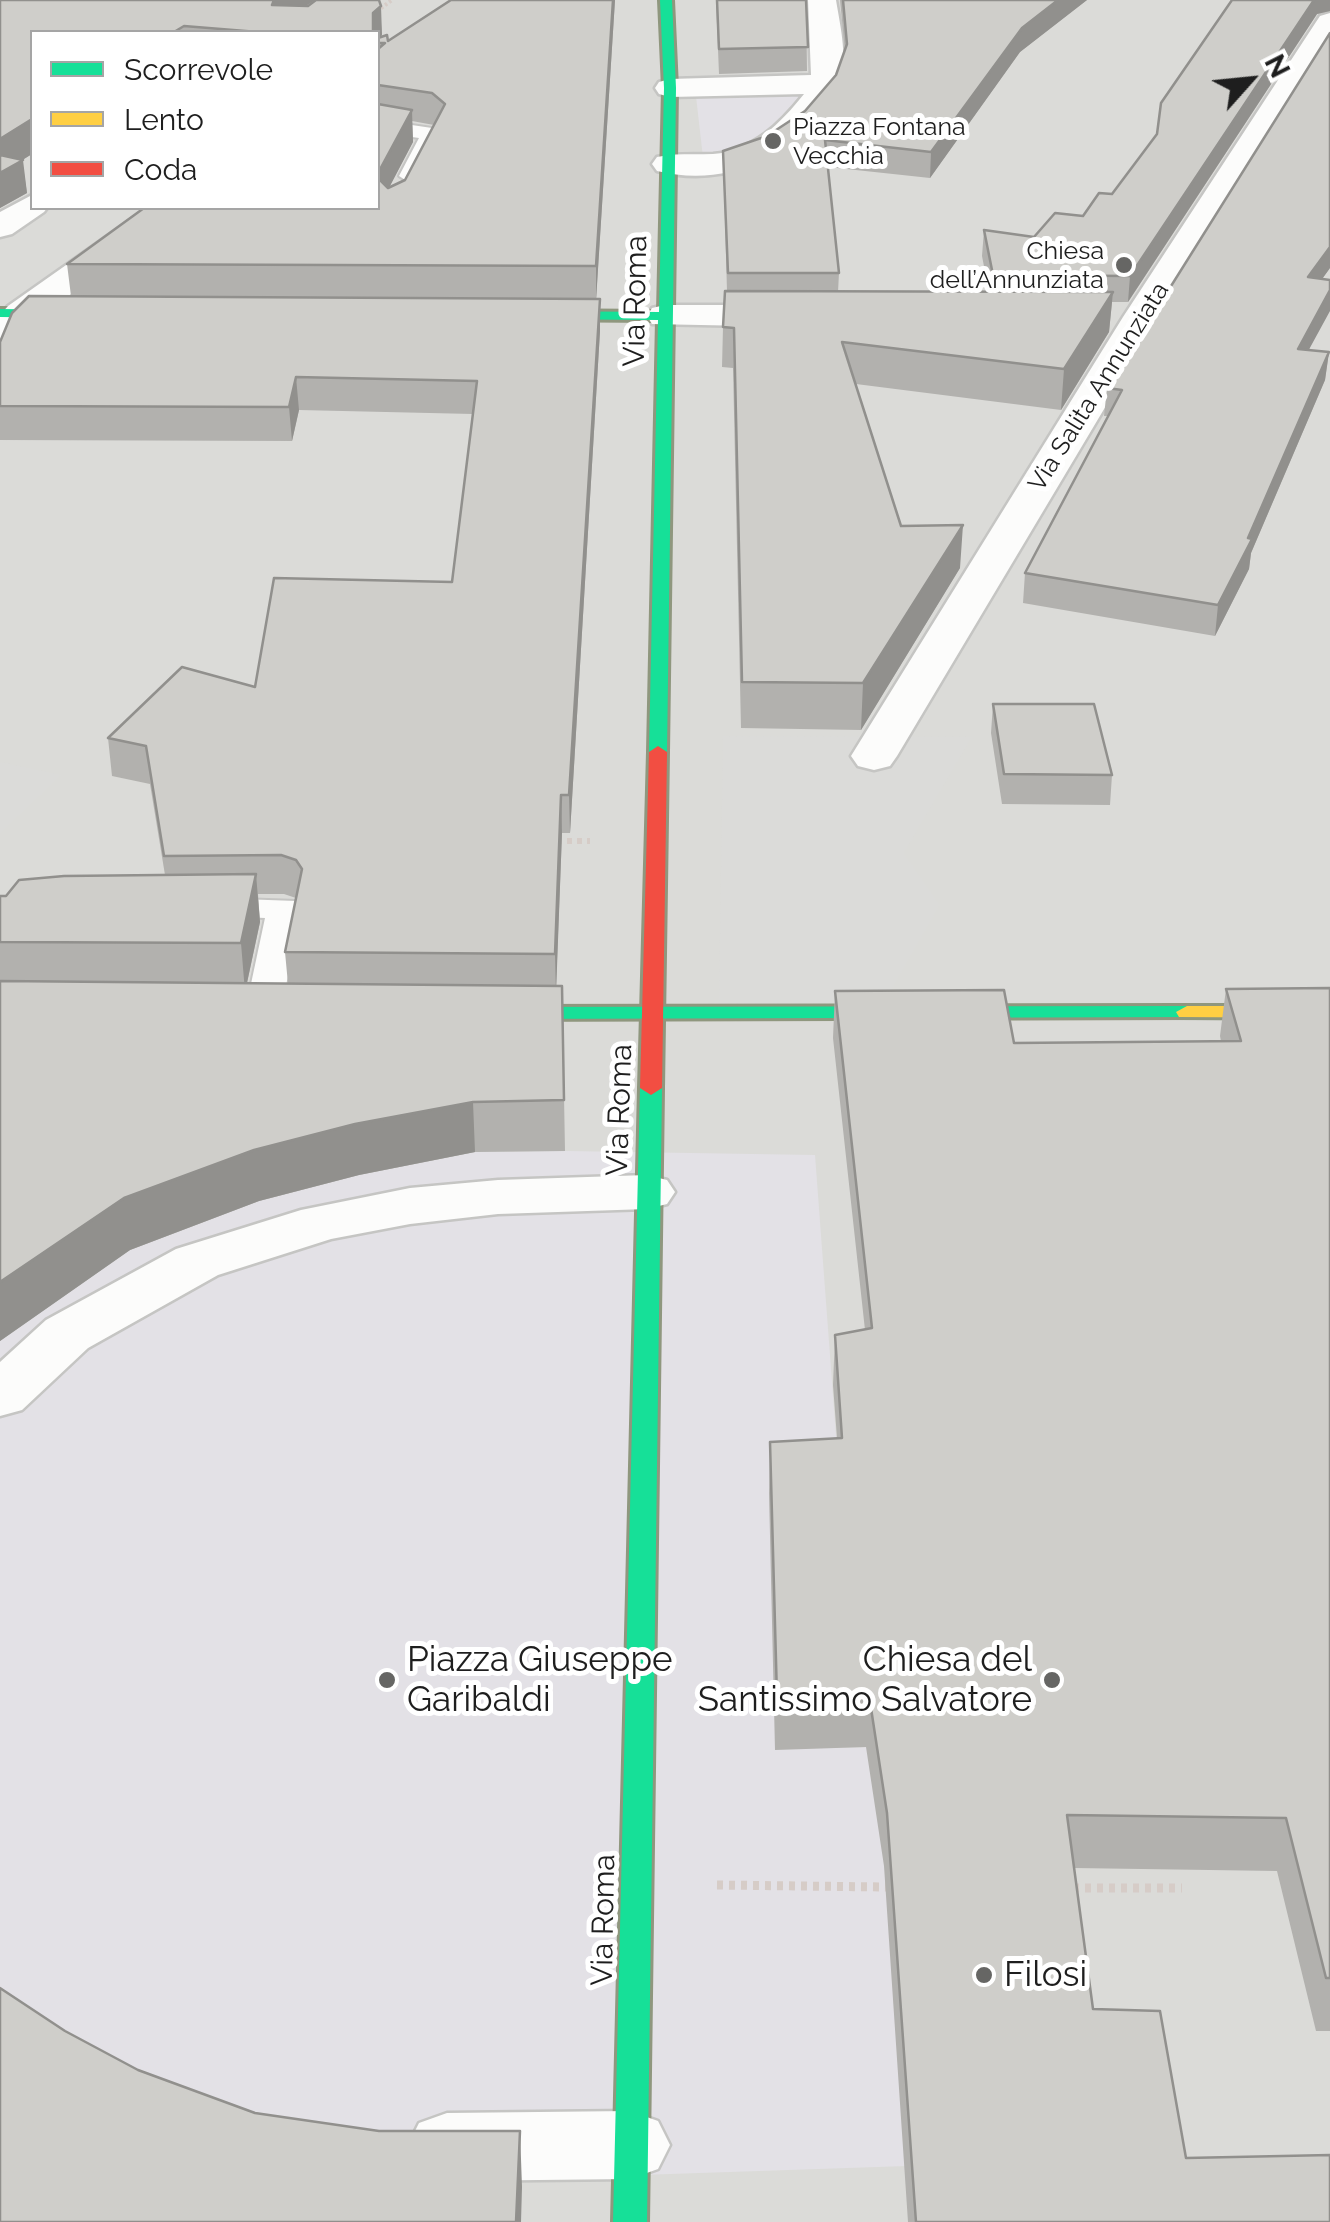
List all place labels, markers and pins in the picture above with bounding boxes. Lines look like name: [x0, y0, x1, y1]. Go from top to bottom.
place label: Piazza Fontana Vecchia: [793, 112, 966, 171]
marker: Piazza Fontana Vecchia: [762, 130, 784, 152]
place label: Chiesa dell’Annunziata: [930, 236, 1104, 295]
marker: Chiesa dell’Annunziata: [1113, 254, 1135, 276]
place label: Piazza Giuseppe Garibaldi: [407, 1639, 673, 1721]
place label: Chiesa del Santissimo Salvatore: [698, 1639, 1032, 1721]
marker: Piazza Giuseppe Garibaldi: [376, 1669, 398, 1691]
marker: Chiesa del Santissimo Salvatore: [1041, 1669, 1063, 1691]
place label: Filosi: [1004, 1954, 1087, 1996]
marker: Filosi: [973, 1964, 995, 1986]

